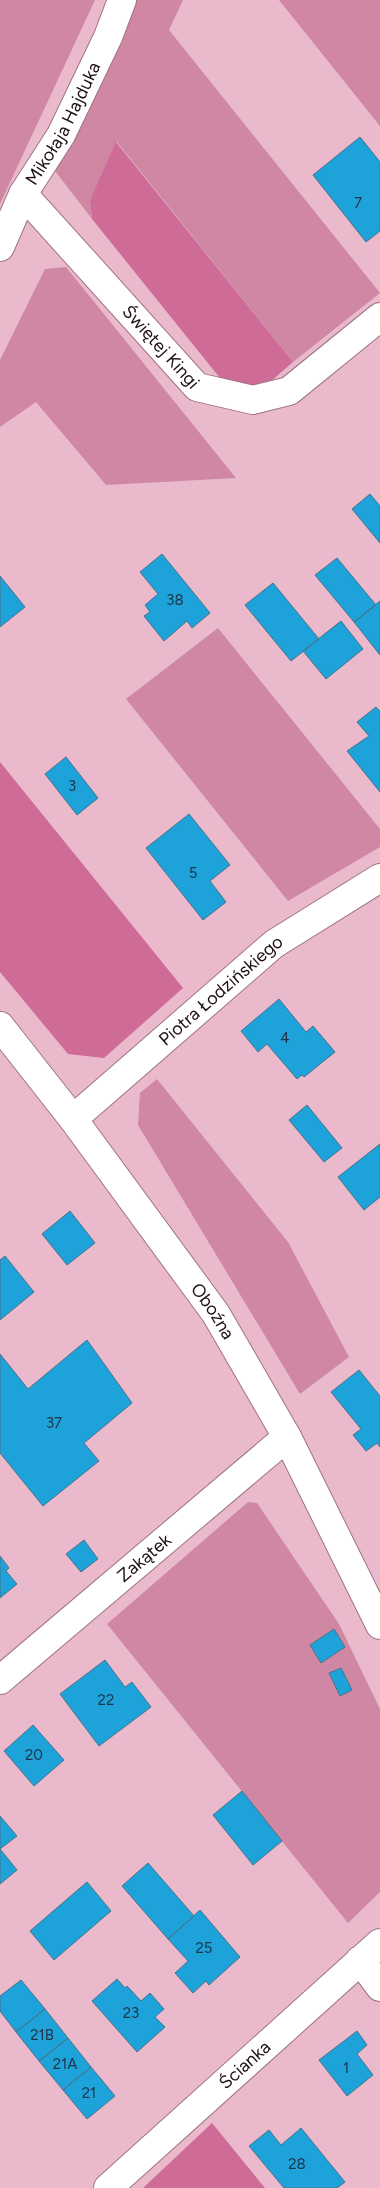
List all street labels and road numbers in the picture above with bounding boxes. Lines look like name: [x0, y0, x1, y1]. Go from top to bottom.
street label: Mikołaja Hajduka: [21, 58, 105, 189]
street label: Świętej Kingi: [118, 301, 204, 393]
street label: Piotra Łodzińskiego: [154, 930, 287, 1050]
street label: Oboźna: [186, 1279, 239, 1343]
street label: Zakątek: [113, 1529, 176, 1587]
street label: Ścianka: [214, 2036, 275, 2094]

